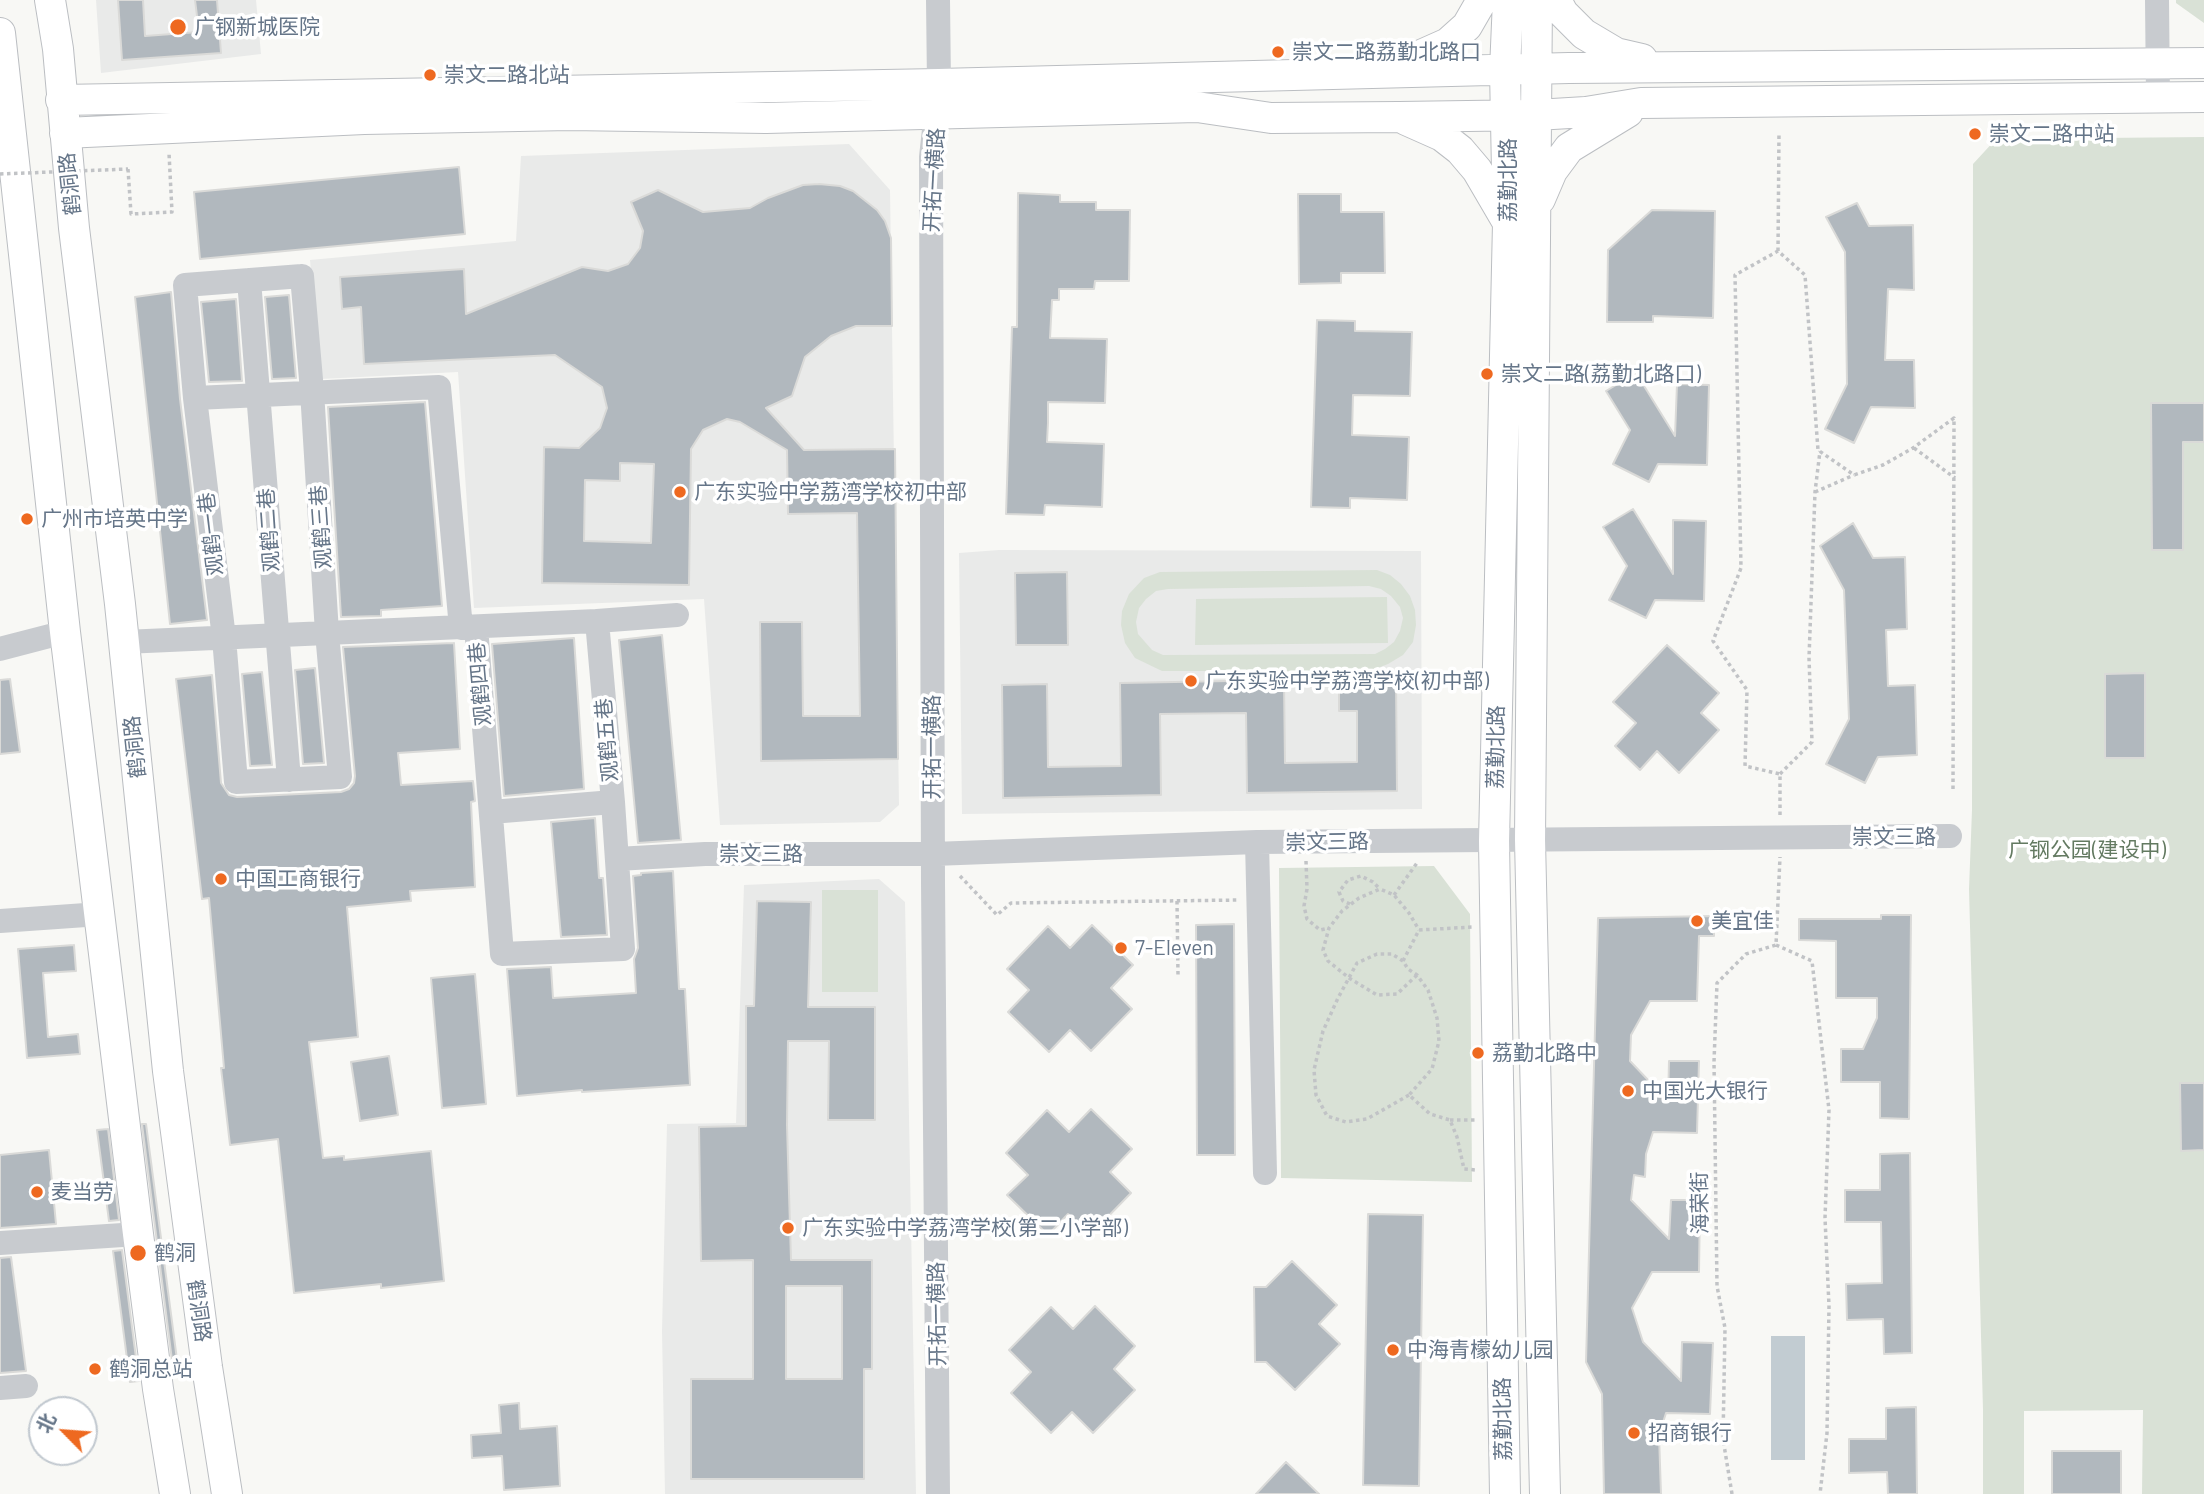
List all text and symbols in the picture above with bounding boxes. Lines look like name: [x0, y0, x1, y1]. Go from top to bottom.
place label: 广钢新城医院: [194, 14, 320, 40]
marker: 广钢新城医院: [168, 17, 188, 37]
place label: 崇文二路荔勤北路口: [1292, 39, 1481, 65]
marker: 崇文二路荔勤北路口: [1270, 44, 1286, 60]
place label: 崇文二路北站: [444, 62, 570, 88]
marker: 崇文二路北站: [422, 67, 438, 83]
place label: 崇文二路中站: [1989, 121, 2115, 147]
marker: 崇文二路中站: [1967, 126, 1983, 142]
street label: 开拓一横路: [919, 127, 949, 233]
street label: 荔勤北路: [1495, 138, 1521, 222]
street label: 鹤洞路: [54, 151, 86, 217]
place label: 崇文二路(荔勤北路口): [1501, 361, 1701, 387]
marker: 崇文二路(荔勤北路口): [1479, 366, 1495, 382]
place label: 广东实验中学荔湾学校初中部: [694, 479, 967, 505]
street label: 观鹤三巷: [306, 484, 336, 570]
marker: 广东实验中学荔湾学校初中部: [672, 484, 688, 500]
street label: 观鹤二巷: [254, 487, 284, 573]
street label: 观鹤一巷: [193, 491, 229, 577]
place label: 广州市培英中学: [41, 506, 188, 532]
marker: 广州市培英中学: [19, 511, 35, 527]
street label: 观鹤四巷: [464, 641, 496, 727]
place label: 广东实验中学荔湾学校(初中部): [1205, 668, 1489, 694]
marker: 广东实验中学荔湾学校(初中部): [1183, 673, 1199, 689]
street label: 开拓一横路: [919, 695, 945, 799]
street label: 观鹤五巷: [591, 697, 623, 783]
street label: 荔勤北路: [1483, 705, 1509, 789]
street label: 鹤洞路: [119, 714, 151, 780]
street label: 崇文三路: [1852, 824, 1936, 850]
street label: 崇文三路: [1285, 829, 1369, 855]
park label: 广钢公园(建设中): [2008, 837, 2166, 863]
street label: 崇文三路: [719, 841, 803, 867]
place label: 中国工商银行: [235, 866, 361, 892]
marker: 中国工商银行: [213, 871, 229, 887]
place label: 美宜佳: [1711, 908, 1774, 934]
marker: 美宜佳: [1689, 913, 1705, 929]
place label: 7-Eleven: [1135, 935, 1214, 961]
marker: 7-Eleven: [1113, 940, 1129, 956]
place label: 荔勤北路中: [1492, 1040, 1597, 1066]
marker: 荔勤北路中: [1470, 1045, 1486, 1061]
place label: 中国光大银行: [1642, 1078, 1768, 1104]
marker: 中国光大银行: [1620, 1083, 1636, 1099]
street label: 海荣街: [1687, 1171, 1713, 1235]
place label: 麦当劳: [51, 1179, 114, 1205]
marker: 麦当劳: [29, 1184, 45, 1200]
place label: 广东实验中学荔湾学校(第二小学部): [802, 1215, 1128, 1241]
marker: 广东实验中学荔湾学校(第二小学部): [780, 1220, 796, 1236]
place label: 鹤洞: [154, 1240, 196, 1266]
marker: 鹤洞: [128, 1243, 148, 1263]
street label: 开拓一横路: [923, 1261, 951, 1367]
street label: 鹤洞路: [182, 1278, 216, 1344]
place label: 中海青檬幼儿园: [1407, 1337, 1554, 1363]
marker: 中海青檬幼儿园: [1385, 1342, 1401, 1358]
place label: 鹤洞总站: [109, 1356, 193, 1382]
marker: 鹤洞总站: [87, 1361, 103, 1377]
street label: 荔勤北路: [1490, 1377, 1516, 1461]
north arrow: [28, 1396, 98, 1466]
text: 北: [31, 1409, 60, 1436]
place label: 招商银行: [1648, 1420, 1732, 1446]
marker: 招商银行: [1626, 1425, 1642, 1441]

